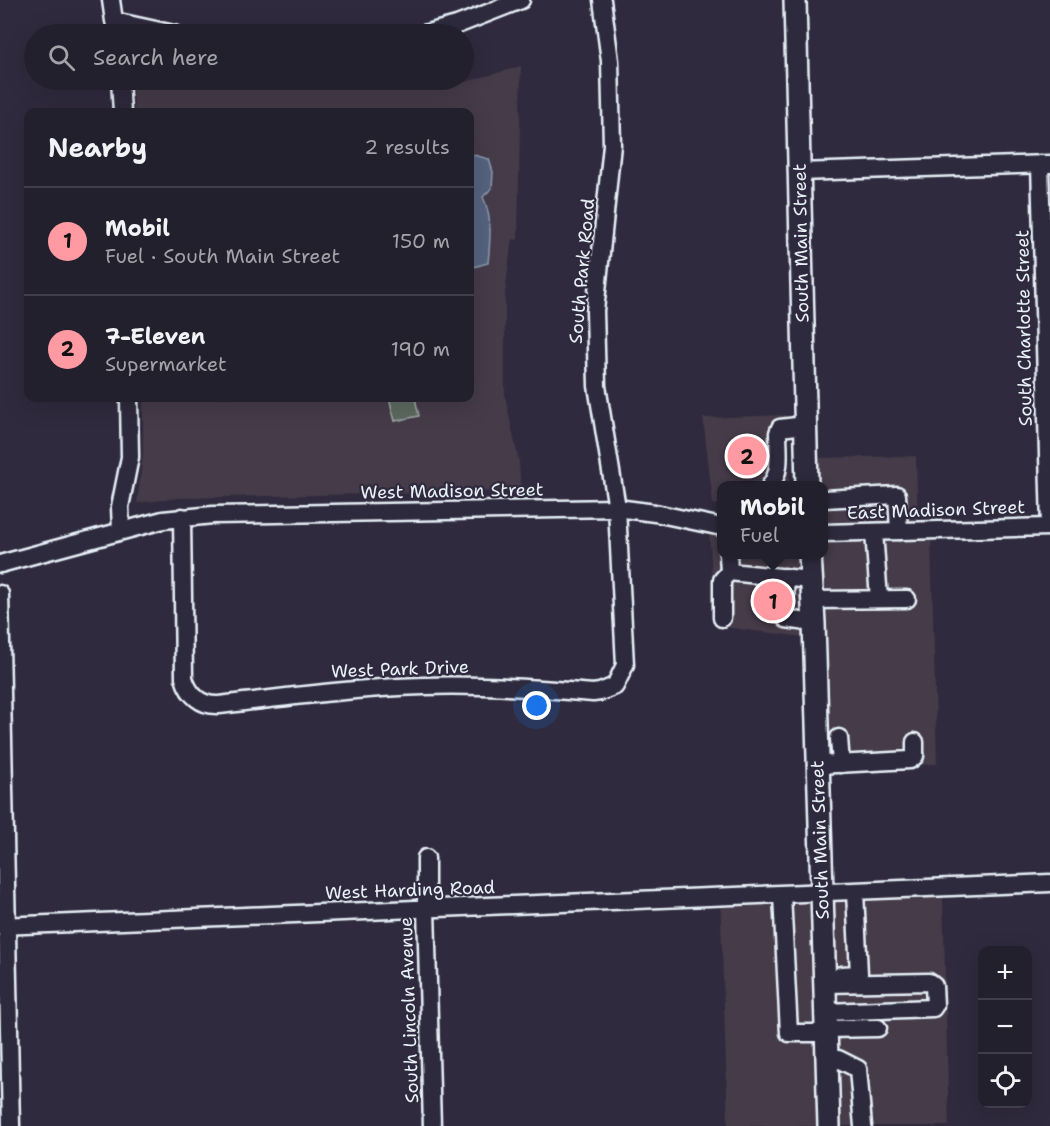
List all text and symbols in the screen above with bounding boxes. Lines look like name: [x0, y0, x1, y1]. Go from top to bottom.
search box: [24, 24, 474, 90]
icon: search: [45, 41, 78, 74]
text: Search here: [93, 43, 219, 72]
text: Nearby: [48, 130, 147, 165]
text: 2 results: [364, 134, 450, 160]
street label: South Main Street: [788, 163, 814, 323]
street label: South Park Road: [564, 197, 600, 345]
text: Mobil: [105, 214, 170, 243]
text: 1: [63, 228, 72, 254]
text: 150 m: [392, 228, 450, 254]
street label: South Charlotte Street: [1010, 229, 1038, 427]
text: Fuel · South Main Street: [105, 243, 340, 269]
text: 7-Eleven: [105, 322, 205, 351]
text: 2: [61, 336, 75, 362]
text: 190 m: [391, 336, 450, 362]
text: Supermarket: [105, 351, 227, 377]
pin: 2: [728, 434, 766, 478]
street label: West Madison Street: [360, 477, 544, 505]
popup: [717, 481, 828, 559]
text: Mobil: [740, 493, 805, 522]
street label: East Madison Street: [846, 495, 1026, 525]
text: Fuel: [740, 522, 779, 548]
pin: 1: [754, 578, 792, 624]
street label: West Park Drive: [331, 655, 469, 683]
your location: [522, 691, 551, 720]
street label: South Main Street: [805, 760, 835, 920]
street label: West Harding Road: [325, 875, 495, 905]
street label: South Lincoln Avenue: [394, 916, 424, 1104]
map controls: [978, 946, 1032, 1108]
button: +: [978, 946, 1032, 1000]
button: −: [978, 1000, 1032, 1054]
button: locate: [978, 1054, 1032, 1108]

